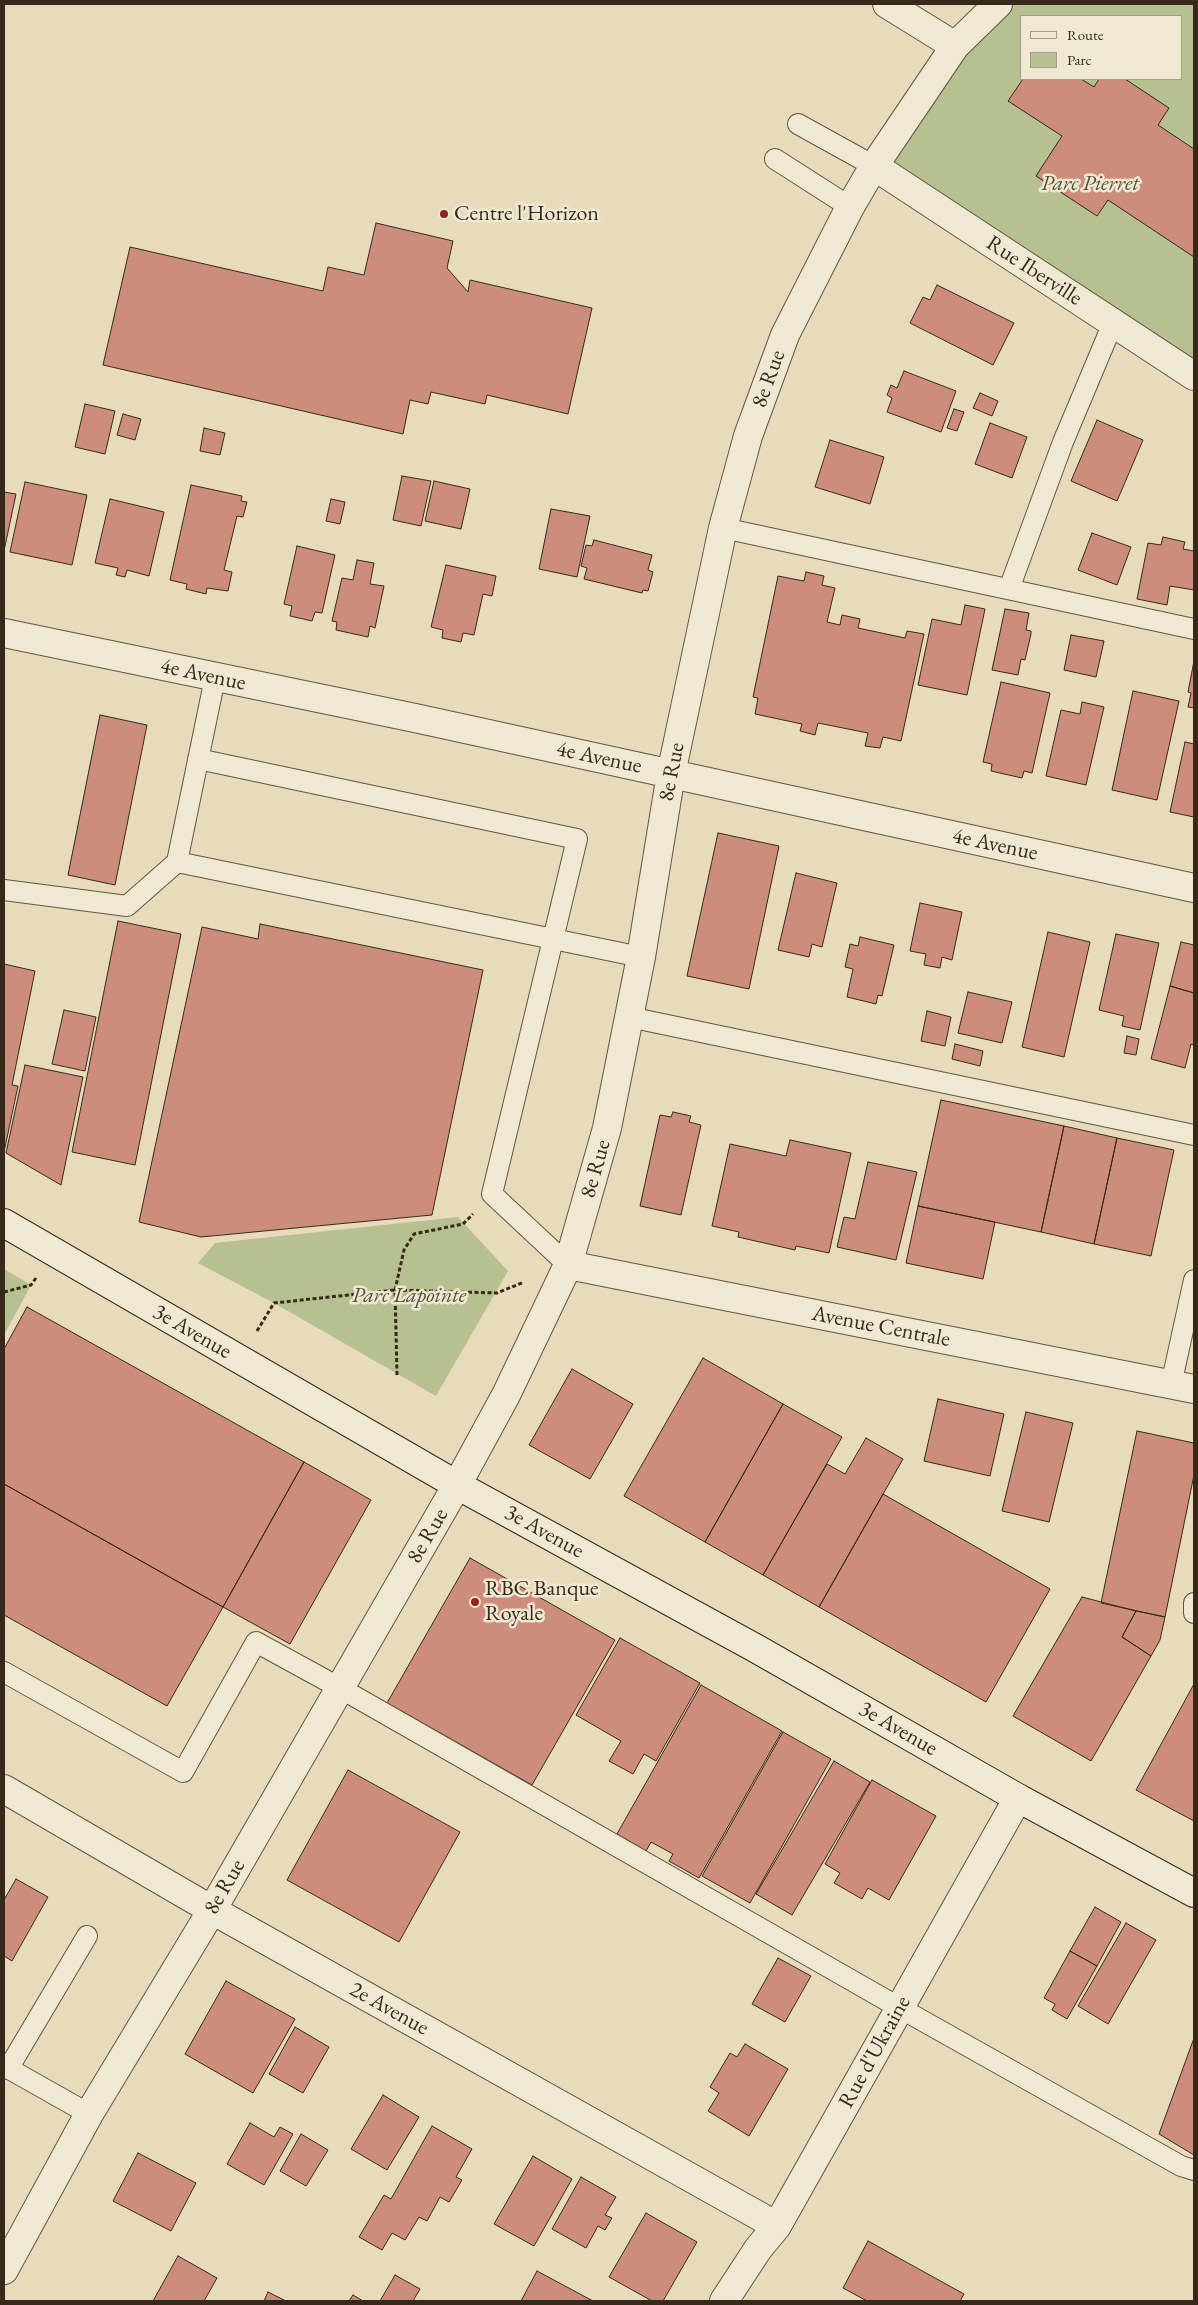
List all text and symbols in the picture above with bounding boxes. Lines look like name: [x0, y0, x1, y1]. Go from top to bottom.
legend: [1020, 15, 1183, 80]
text: Route: [1067, 25, 1104, 44]
text: Parc: [1067, 50, 1092, 69]
park label: Parc Pierret: [1041, 171, 1139, 197]
place label: Centre l'Horizon: [454, 201, 599, 227]
marker: Centre l'Horizon: [438, 208, 450, 220]
street label: Rue Iberville: [981, 230, 1087, 312]
street label: 8e Rue: [746, 347, 792, 411]
street label: 4e Avenue: [158, 653, 248, 697]
street label: 4e Avenue: [554, 736, 644, 780]
street label: 8e Rue: [653, 740, 691, 804]
street label: 4e Avenue: [950, 823, 1040, 867]
street label: 8e Rue: [575, 1137, 617, 1201]
park label: Parc Lapointe: [352, 1283, 466, 1309]
street label: 3e Avenue: [148, 1299, 236, 1365]
street label: Avenue Centrale: [810, 1301, 952, 1353]
street label: 3e Avenue: [500, 1499, 588, 1565]
street label: 8e Rue: [402, 1504, 454, 1568]
place label: RBC Banque Royale: [485, 1576, 599, 1628]
marker: RBC Banque Royale: [469, 1596, 481, 1608]
street label: 3e Avenue: [854, 1696, 942, 1762]
street label: 8e Rue: [199, 1855, 251, 1919]
street label: 2e Avenue: [345, 1976, 433, 2042]
street label: Rue d'Ukraine: [833, 1991, 917, 2113]

